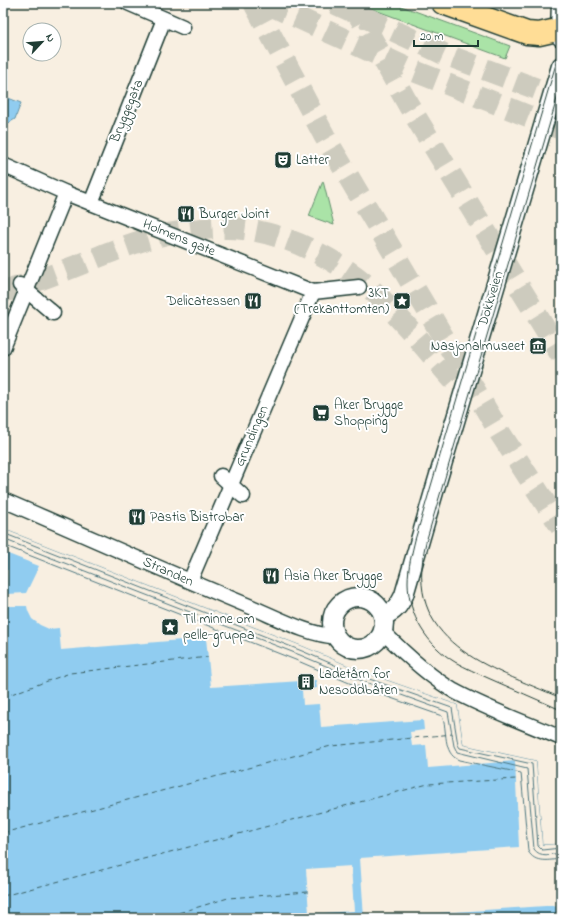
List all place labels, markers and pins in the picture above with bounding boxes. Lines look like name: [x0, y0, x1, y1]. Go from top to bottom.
theatre icon: Latter: [273, 150, 293, 170]
place label: Latter: [296, 150, 329, 171]
restaurant icon: Burger Joint: [176, 204, 196, 224]
place label: Burger Joint: [198, 204, 270, 226]
place label: 3KT (Trekanttomten): [294, 283, 389, 320]
place label: Delicatessen: [165, 291, 240, 312]
restaurant icon: Delicatessen: [243, 291, 263, 311]
place icon: 3KT (Trekanttomten): [392, 291, 412, 311]
place label: Nasjonalmuseet: [431, 336, 525, 357]
museum icon: Nasjonalmuseet: [528, 336, 548, 356]
place label: Aker Brygge Shopping: [334, 395, 404, 433]
supermarket icon: Aker Brygge Shopping: [311, 403, 331, 423]
restaurant icon: Pastis Bistrobar: [127, 507, 147, 527]
place label: Pastis Bistrobar: [150, 507, 245, 528]
restaurant icon: Asia Aker Brygge: [261, 566, 281, 586]
place label: Asia Aker Brygge: [284, 566, 383, 588]
place label: Til minne om pelle-gruppa: [183, 609, 255, 647]
place icon: Til minne om pelle-gruppa: [160, 617, 180, 637]
place label: Ladetårn for Nesoddbåten: [319, 664, 398, 701]
building icon: Ladetårn for Nesoddbåten: [296, 672, 316, 692]

